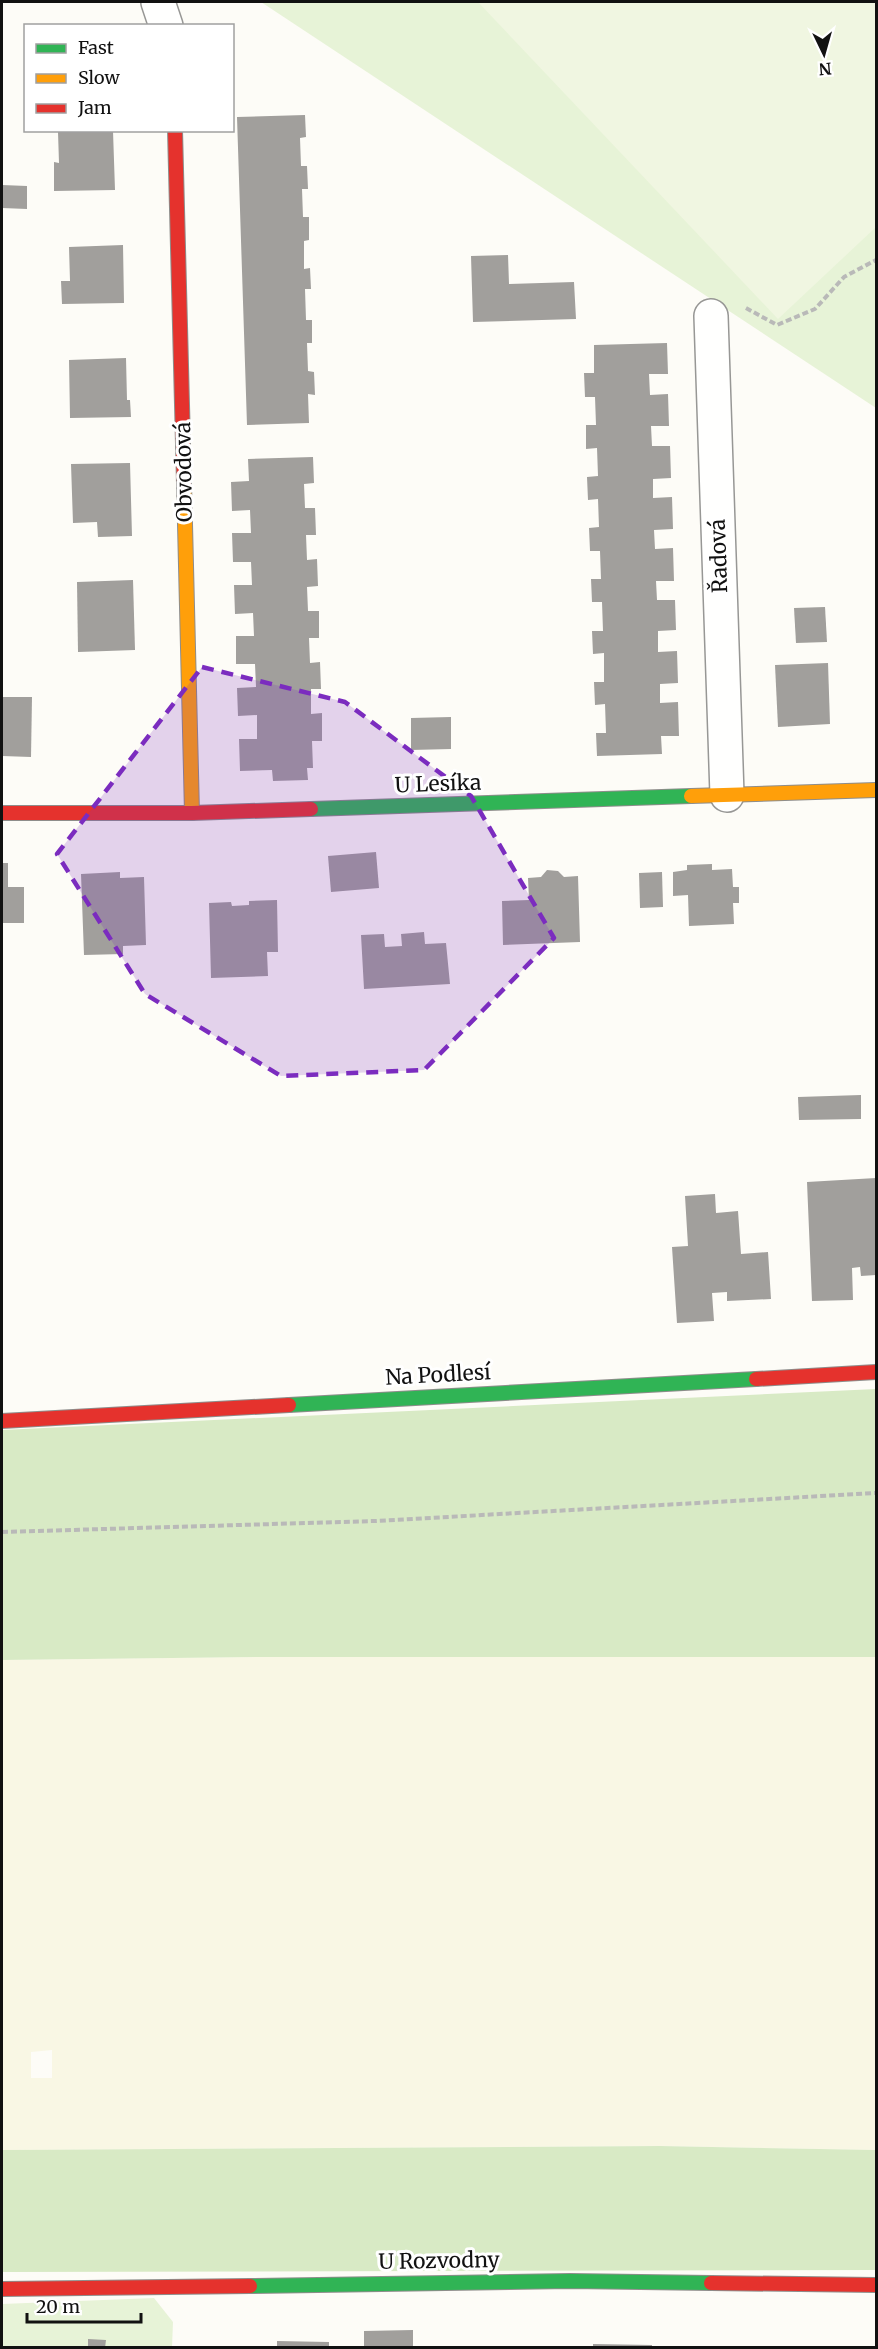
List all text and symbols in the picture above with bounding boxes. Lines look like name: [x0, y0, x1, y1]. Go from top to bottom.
legend: [24, 24, 234, 132]
north arrow: [794, 24, 854, 84]
text: Fast: [78, 36, 114, 59]
text: N: [818, 58, 832, 79]
text: Slow: [78, 66, 121, 89]
text: Jam: [77, 96, 112, 119]
street label: Obvodová: [169, 422, 198, 522]
street label: Řadová: [704, 519, 733, 593]
street label: U Lesíka: [394, 769, 482, 798]
street label: Na Podlesí: [385, 1358, 493, 1391]
street label: U Rozvodny: [378, 2246, 501, 2275]
scale bar: [27, 2286, 141, 2324]
text: 20 m: [36, 2295, 80, 2318]

